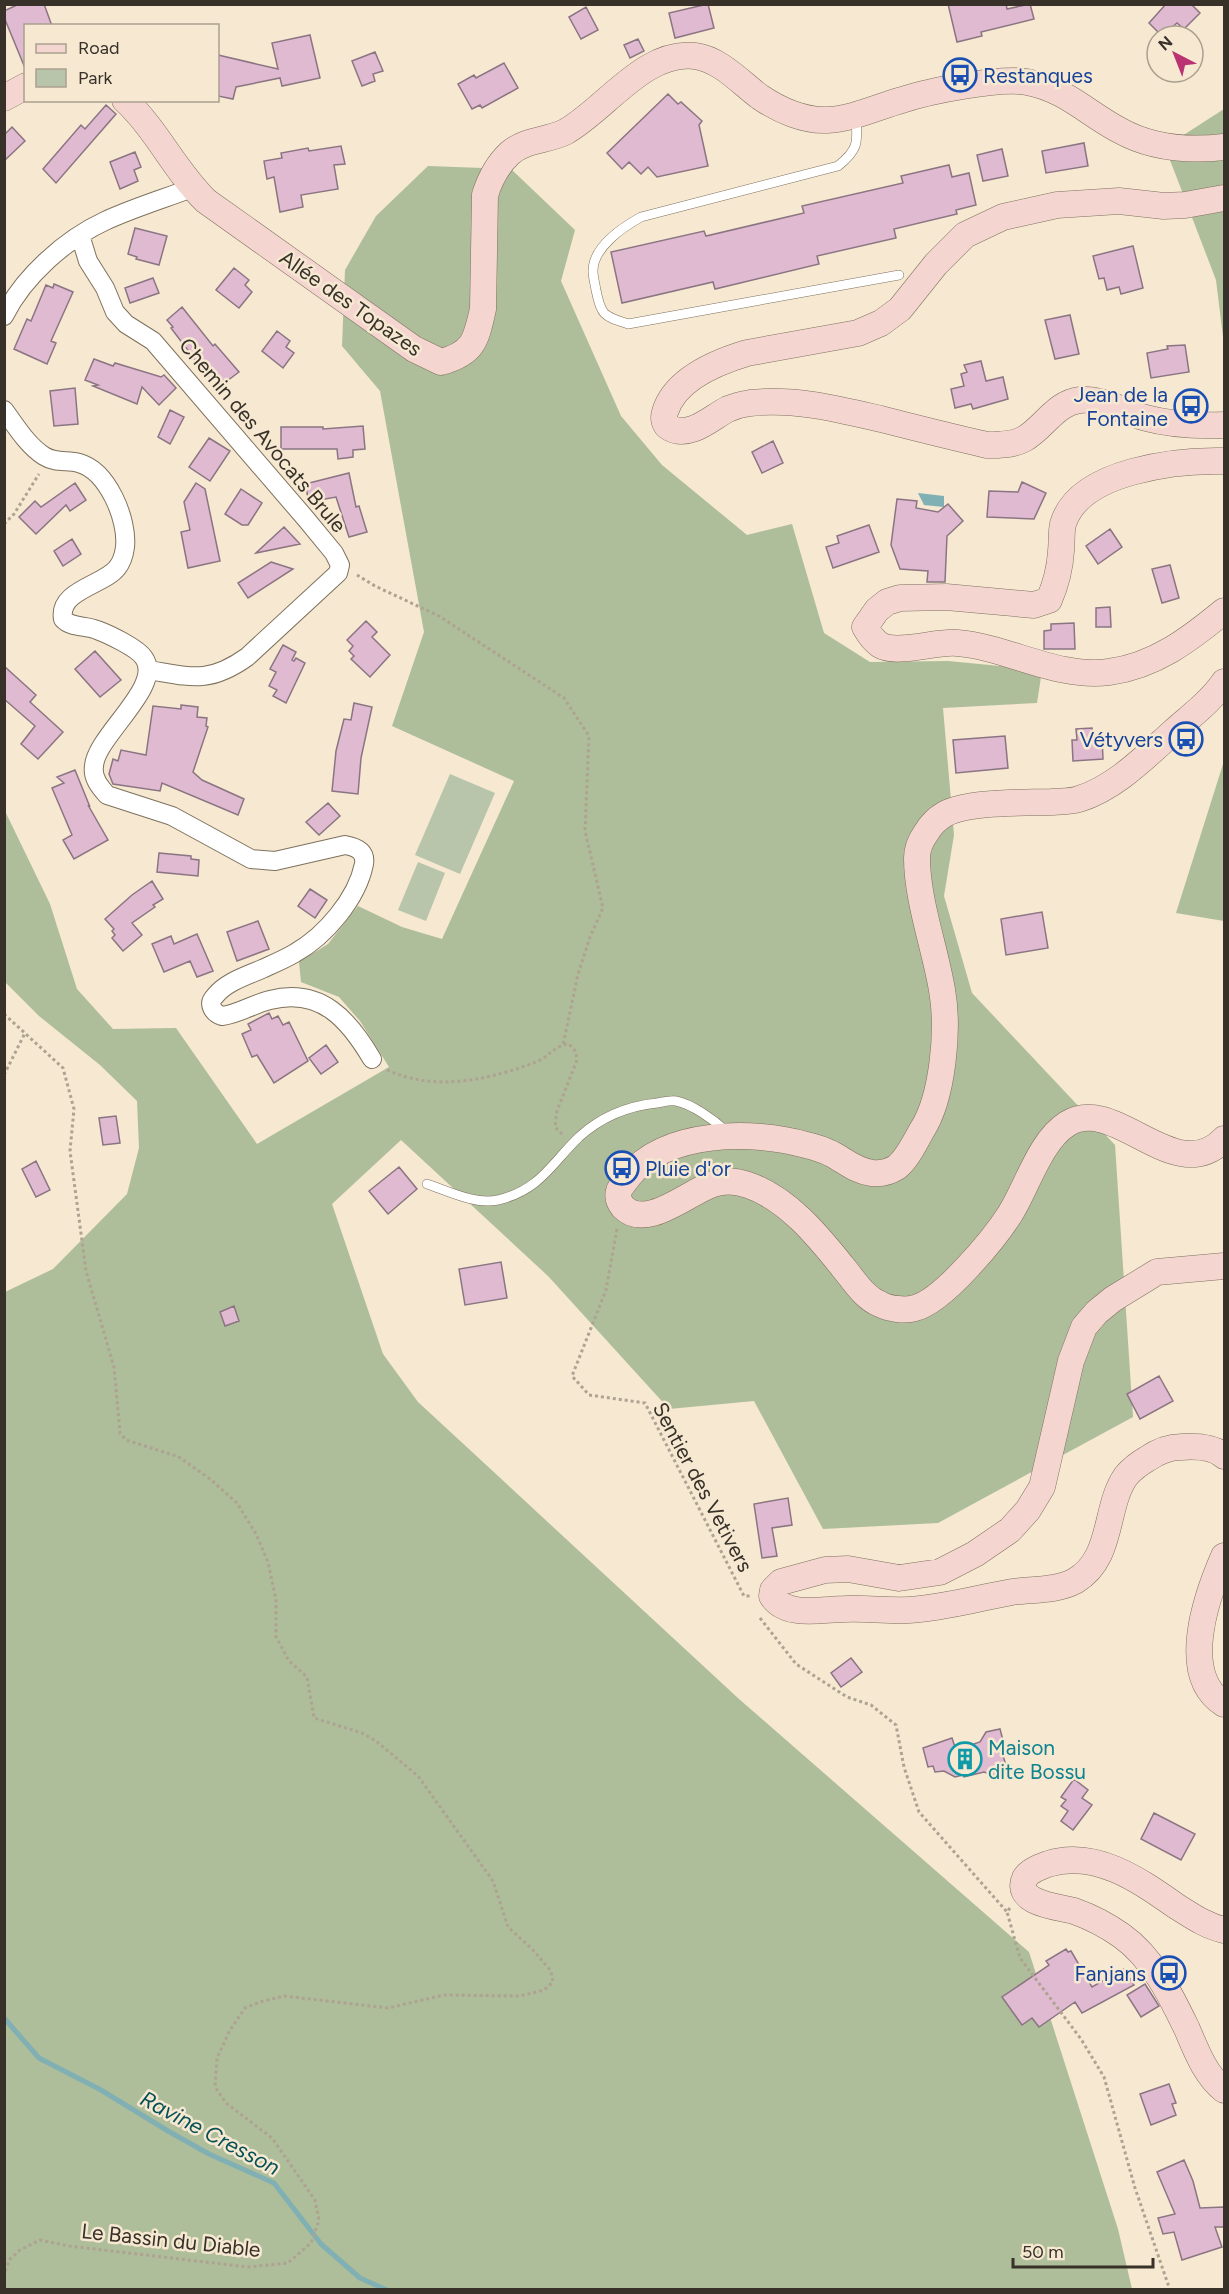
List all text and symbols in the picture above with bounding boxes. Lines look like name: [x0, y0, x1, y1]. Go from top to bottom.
legend: [24, 24, 219, 102]
north arrow: [1145, 24, 1205, 84]
text: N: [1154, 32, 1176, 54]
text: Road: [78, 37, 119, 59]
bus stop icon: Restanques: [942, 57, 978, 93]
place label: Restanques: [983, 63, 1093, 88]
text: Park: [78, 67, 113, 89]
street label: Allée des Topazes: [275, 245, 427, 361]
street label: Chemin des Avocats Brule: [174, 333, 352, 537]
place label: Jean de la Fontaine: [1074, 382, 1168, 431]
bus stop icon: Jean de la Fontaine: [1173, 388, 1209, 424]
bus stop icon: Vétyvers: [1168, 721, 1204, 757]
place label: Vétyvers: [1080, 727, 1163, 752]
bus stop icon: Pluie d'or: [604, 1150, 640, 1186]
place label: Pluie d'or: [645, 1156, 731, 1181]
street label: Sentier des Vetivers: [648, 1398, 758, 1576]
place label: Maison dite Bossu: [988, 1735, 1086, 1784]
building icon: Maison dite Bossu: [947, 1741, 983, 1777]
bus stop icon: Fanjans: [1151, 1955, 1187, 1991]
place label: Fanjans: [1074, 1961, 1146, 1986]
water label: Ravine Cresson: [136, 2085, 284, 2181]
street label: Le Bassin du Diable: [80, 2218, 262, 2262]
scale bar: [1013, 2231, 1152, 2269]
text: 50 m: [1022, 2241, 1064, 2263]

